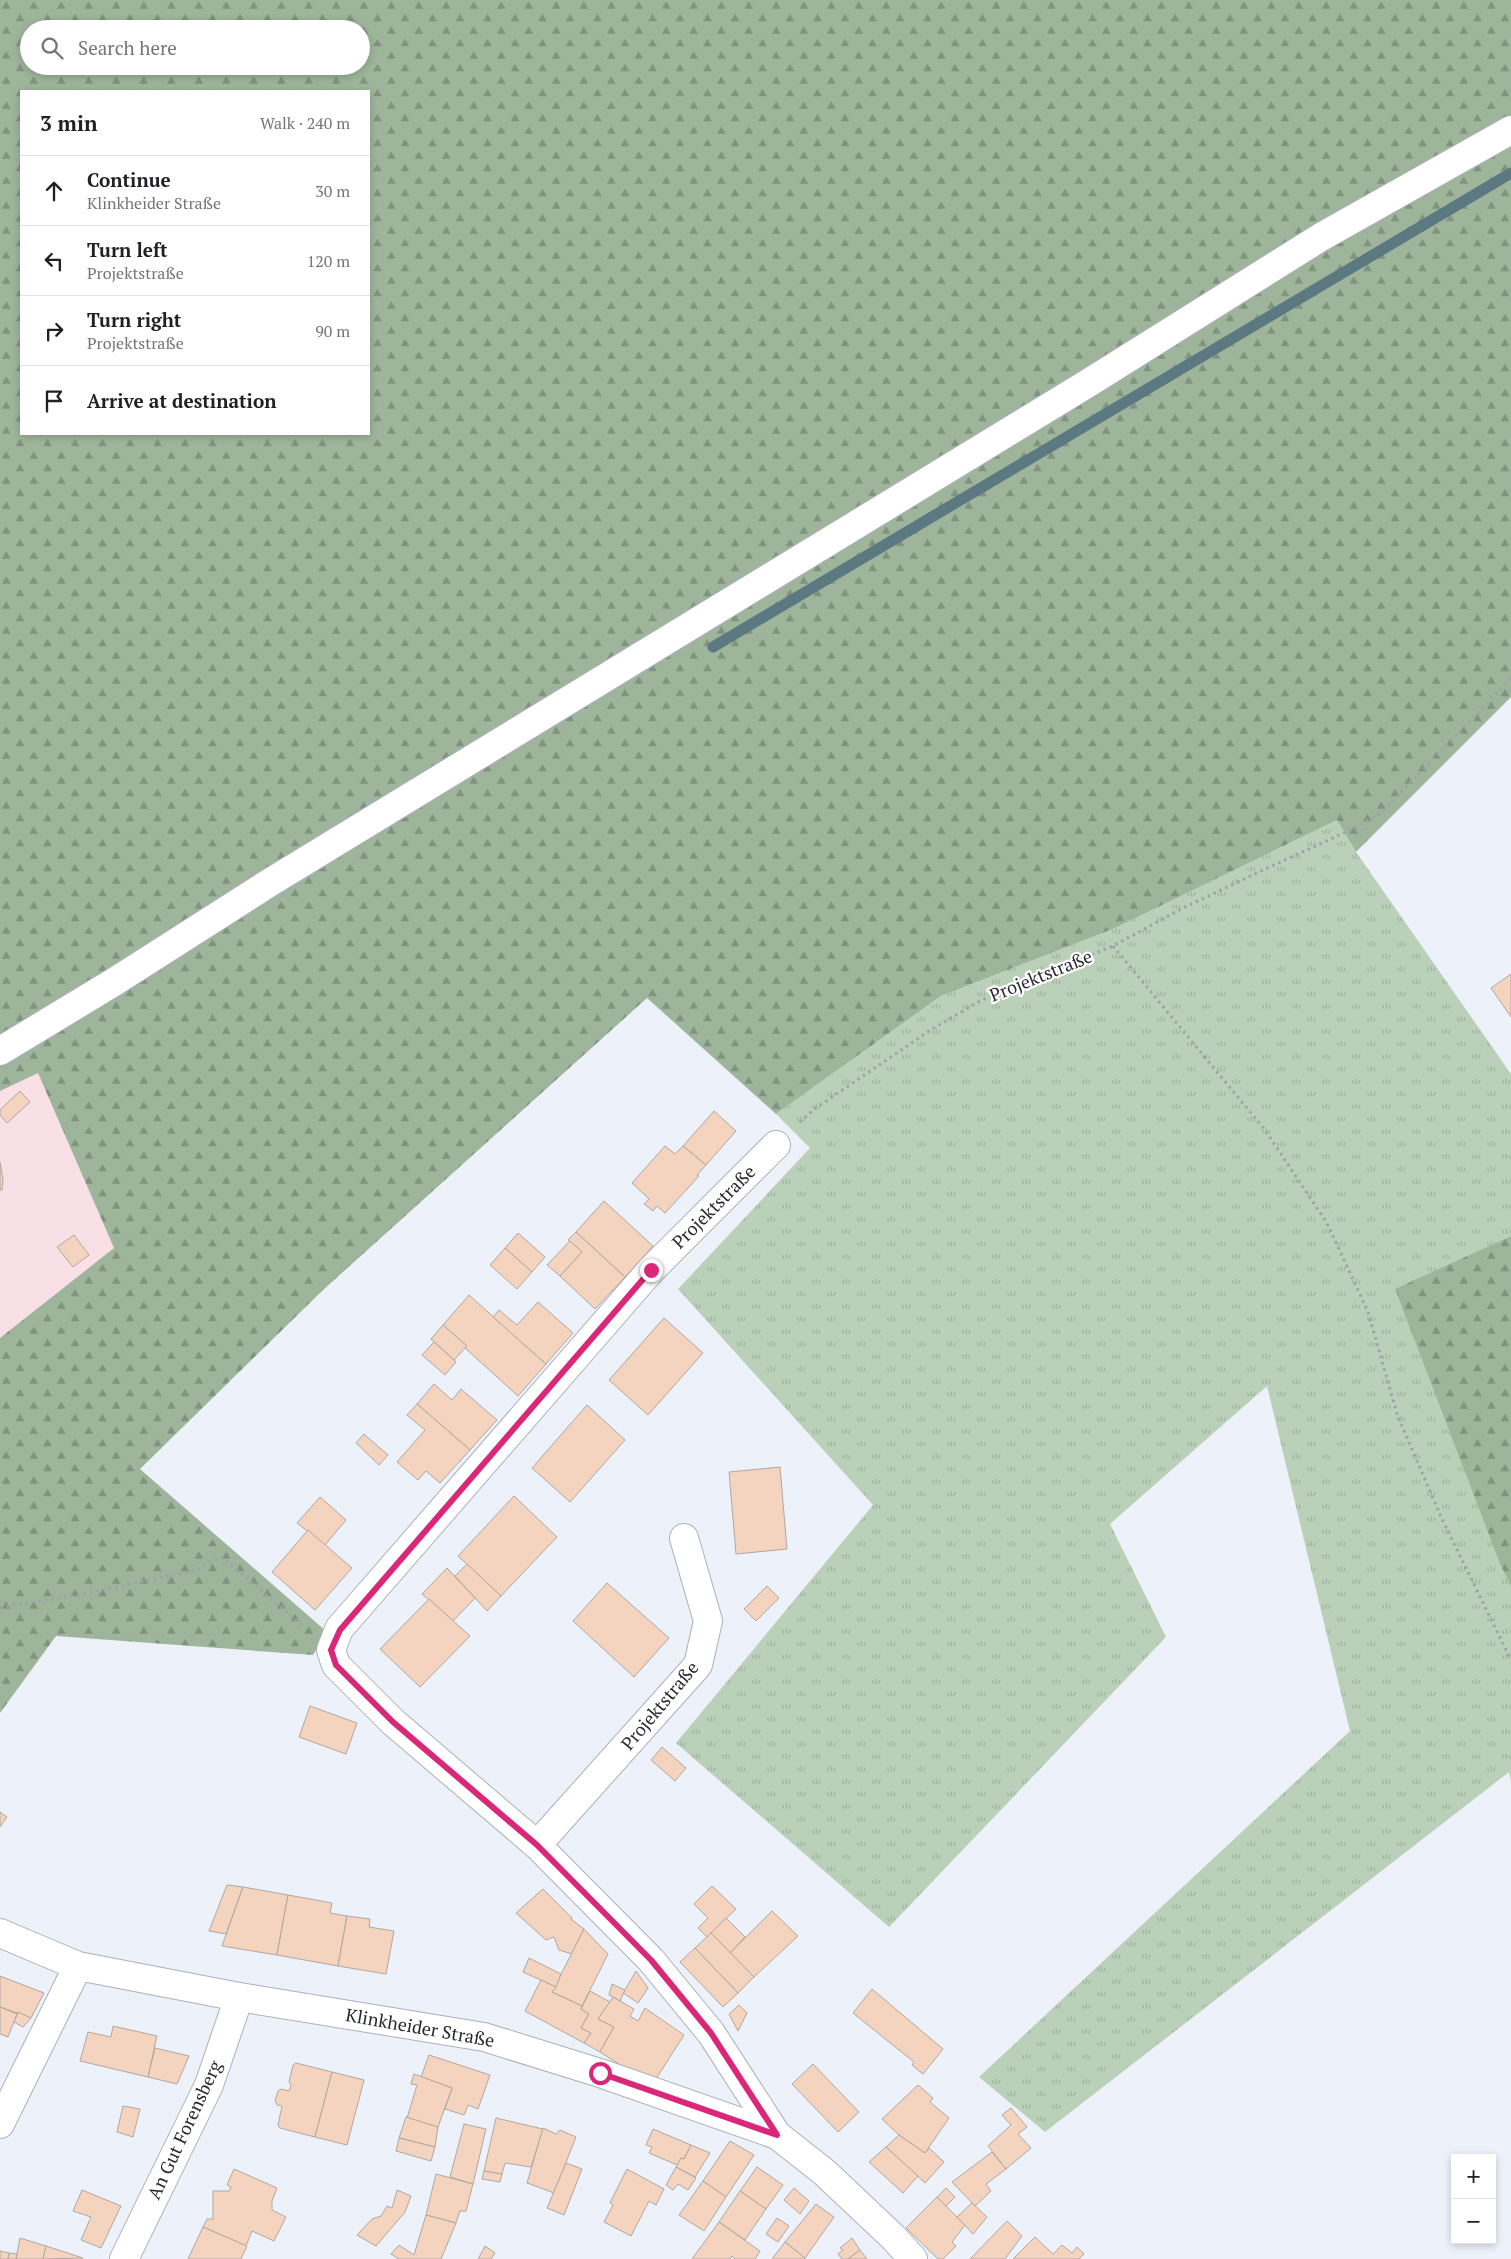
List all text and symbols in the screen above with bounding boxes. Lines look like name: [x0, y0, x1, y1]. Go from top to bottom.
search box: [20, 20, 370, 75]
icon: search: [38, 34, 66, 62]
text: Search here: [78, 35, 177, 60]
text: 3 min: [40, 109, 97, 137]
text: Walk · 240 m: [260, 112, 350, 134]
text: Continue: [87, 167, 171, 192]
icon: ahead: [40, 177, 68, 205]
text: 30 m: [315, 180, 350, 202]
text: Klinkheider Straße: [87, 192, 221, 214]
text: Turn left: [87, 237, 168, 262]
icon: left: [40, 247, 68, 275]
text: 120 m: [307, 250, 350, 272]
text: Projektstraße: [87, 262, 184, 284]
text: Turn right: [87, 307, 181, 332]
icon: right: [40, 317, 68, 345]
text: 90 m: [315, 320, 350, 342]
text: Projektstraße: [87, 332, 184, 354]
icon: arrive: [40, 387, 68, 415]
text: Arrive at destination: [87, 388, 276, 413]
street label: Projektstraße: [986, 944, 1096, 1007]
street label: Projektstraße: [666, 1159, 760, 1253]
route end: [640, 1259, 663, 1282]
street label: Projektstraße: [615, 1656, 703, 1755]
street label: Klinkheider Straße: [344, 2002, 496, 2052]
street label: An Gut Forensberg: [141, 2056, 227, 2203]
route start: [589, 2062, 612, 2085]
map controls: [1451, 2154, 1496, 2244]
button: +: [1451, 2154, 1496, 2199]
button: −: [1451, 2199, 1496, 2244]

